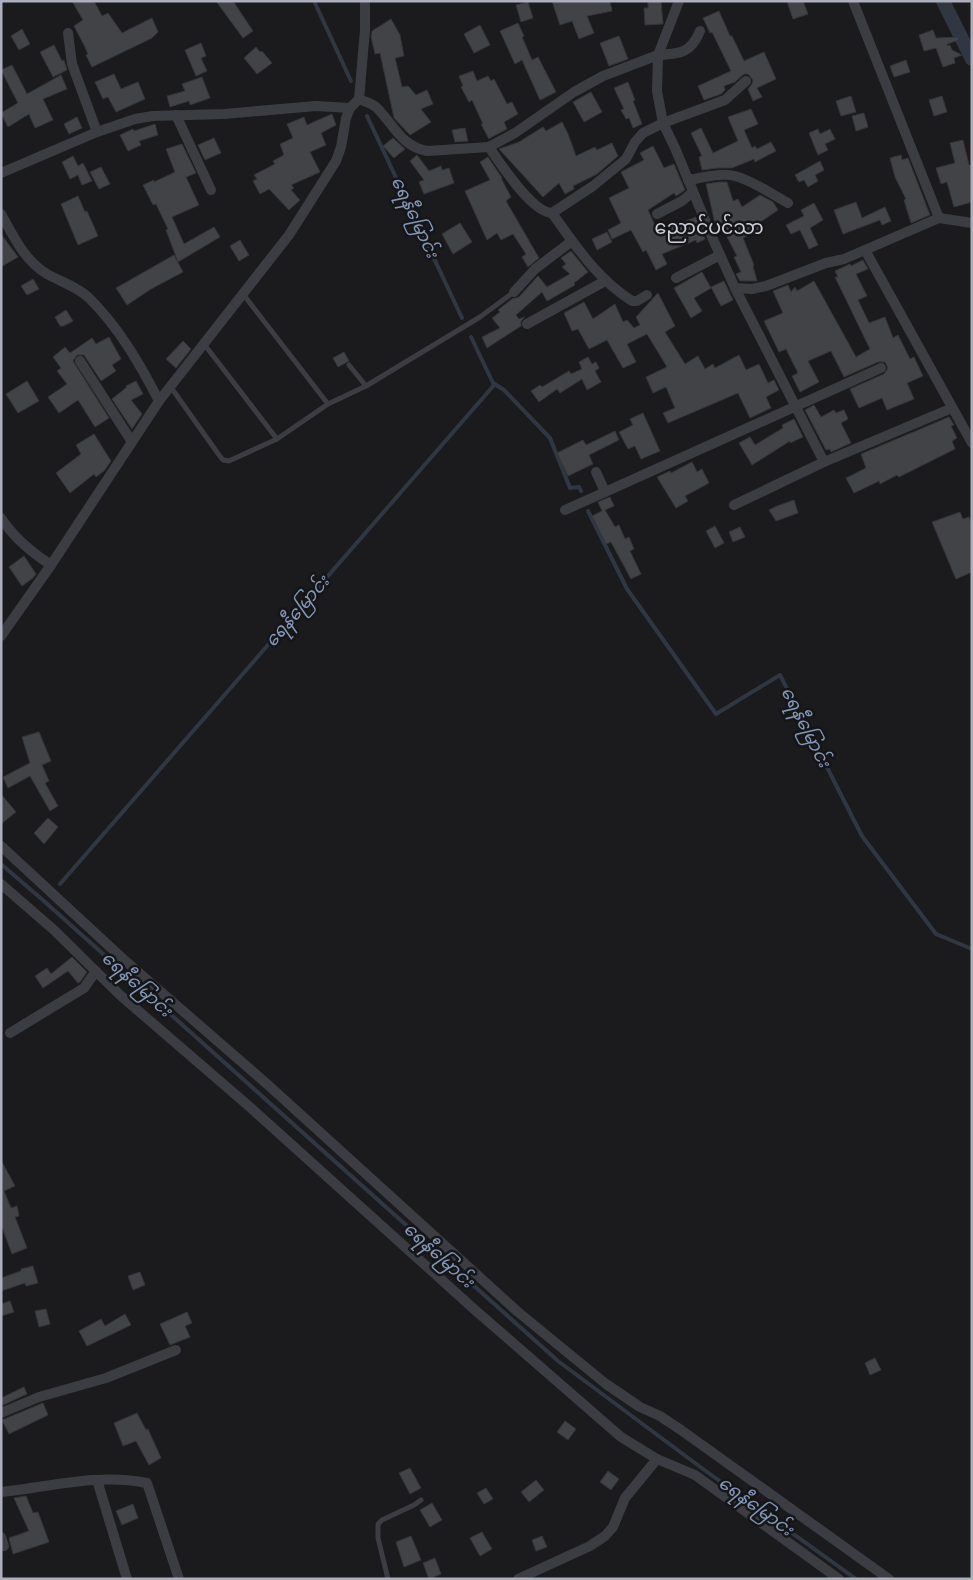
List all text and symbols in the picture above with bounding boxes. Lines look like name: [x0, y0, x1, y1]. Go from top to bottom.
water label: ရေနီမြောင်း: [383, 172, 446, 265]
district label: ညောင်ပင်သာ: [654, 213, 764, 243]
water label: ရေနီမြောင်း: [259, 568, 338, 654]
water label: ရေနီမြောင်း: [773, 682, 838, 774]
water label: ရေနီမြောင်း: [95, 945, 179, 1026]
water label: ရေနီမြောင်း: [397, 1216, 481, 1297]
water label: ရေနီမြောင်း: [712, 1470, 800, 1545]

